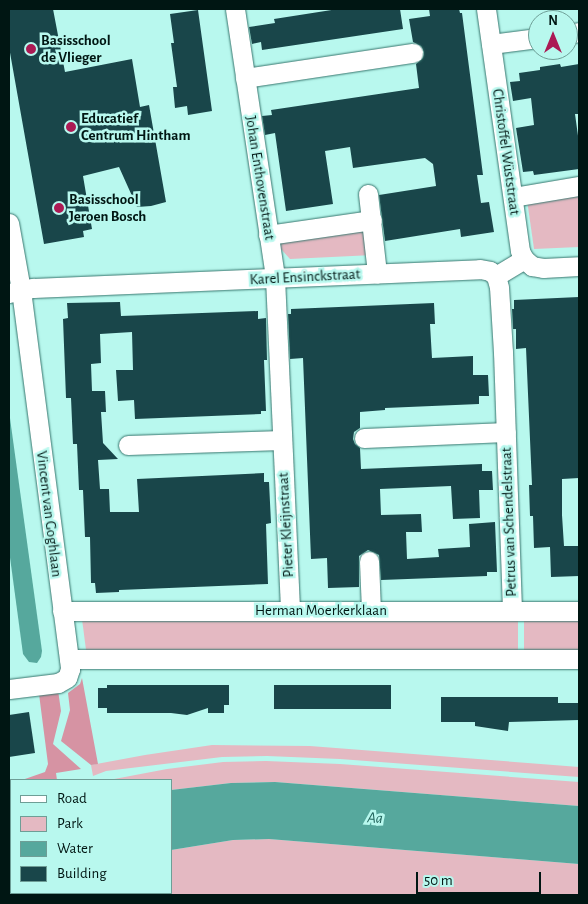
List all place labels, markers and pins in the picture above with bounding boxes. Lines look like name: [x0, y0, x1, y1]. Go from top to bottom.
place label: Basisschool de Vlieger: [41, 31, 111, 66]
marker: Basisschool de Vlieger: [25, 43, 37, 55]
place label: Educatief Centrum Hintham: [81, 109, 191, 144]
marker: Educatief Centrum Hintham: [65, 121, 77, 133]
place label: Basisschool Jeroen Bosch: [69, 190, 146, 225]
marker: Basisschool Jeroen Bosch: [53, 202, 65, 214]

